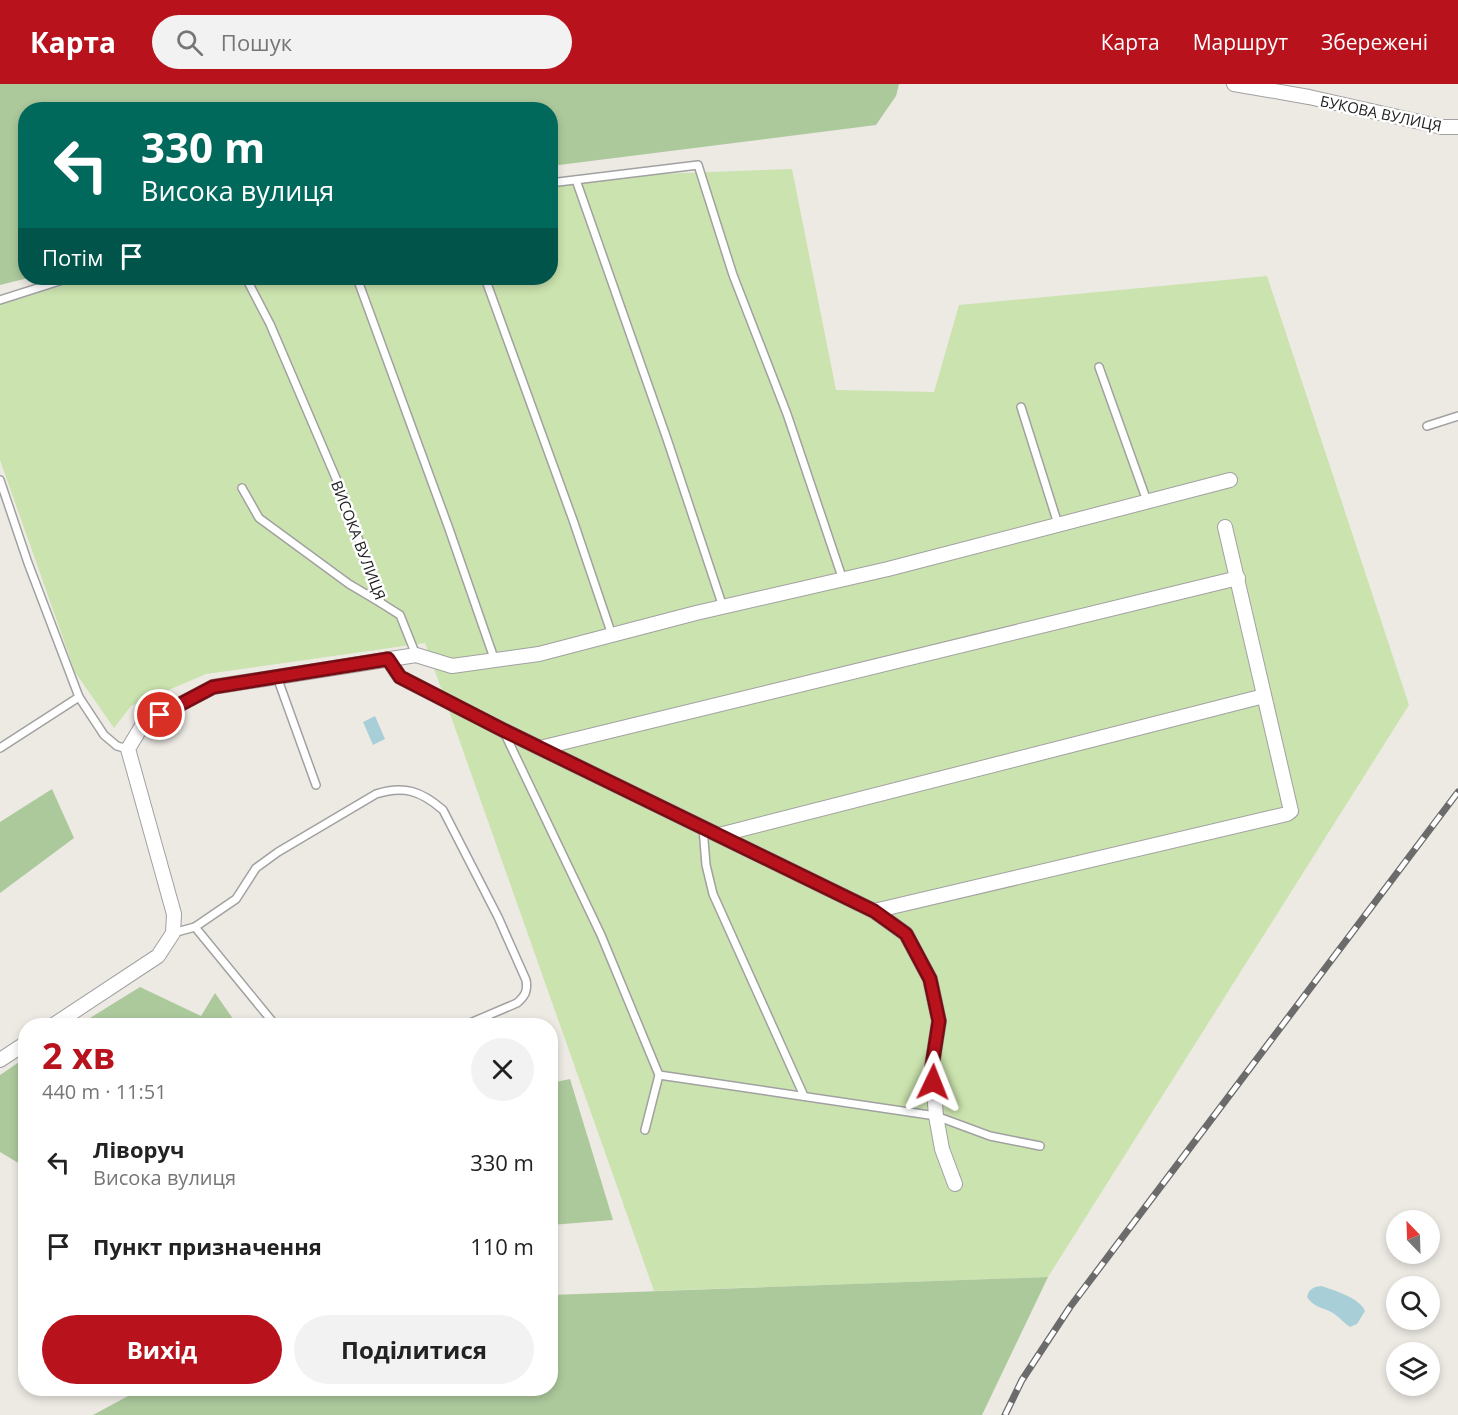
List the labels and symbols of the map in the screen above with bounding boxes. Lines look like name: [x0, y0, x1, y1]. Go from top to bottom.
street label: БУКОВА ВУЛИЦЯ: [1318, 90, 1444, 136]
street label: ВИСОКА ВУЛИЦЯ: [327, 478, 391, 602]
pin: [134, 689, 185, 740]
position arrow: [901, 1050, 965, 1114]
north arrow: [1386, 1210, 1440, 1264]

